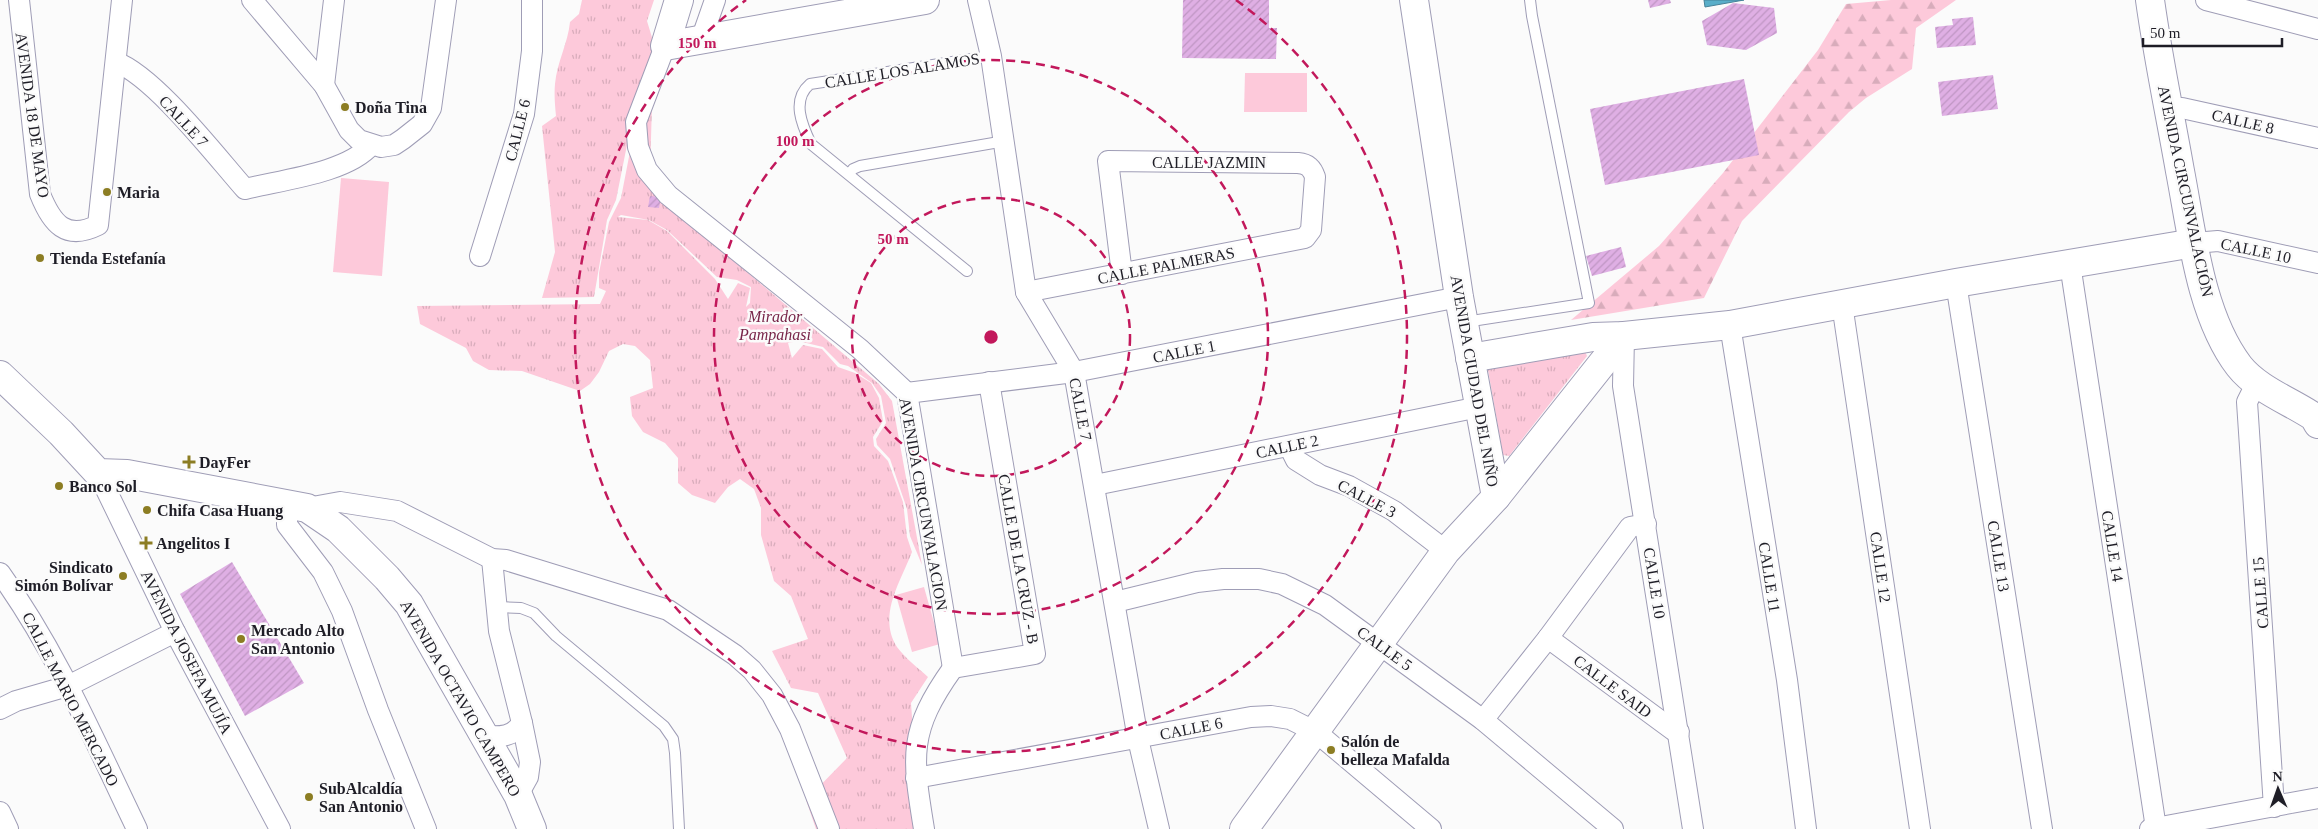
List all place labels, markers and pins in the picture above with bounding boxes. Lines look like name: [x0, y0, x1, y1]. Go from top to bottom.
place label: Doña Tina: [355, 99, 427, 116]
marker: Doña Tina: [339, 101, 351, 113]
place label: Maria: [117, 184, 160, 201]
marker: Maria: [101, 186, 113, 198]
place label: Tienda Estefanía: [50, 250, 166, 267]
marker: Tienda Estefanía: [34, 252, 46, 264]
centre of rings: [982, 328, 1000, 346]
place label: DayFer: [199, 454, 251, 472]
marker: DayFer: [183, 456, 195, 468]
place label: Banco Sol: [69, 478, 138, 495]
marker: Banco Sol: [53, 480, 65, 492]
place label: Chifa Casa Huang: [157, 502, 283, 520]
marker: Chifa Casa Huang: [141, 504, 153, 516]
place label: Angelitos I: [156, 535, 230, 553]
marker: Angelitos I: [140, 537, 152, 549]
place label: Sindicato Simón Bolívar: [15, 559, 113, 594]
marker: Sindicato Simón Bolívar: [117, 570, 129, 582]
place label: Mercado Alto San Antonio: [251, 622, 344, 657]
marker: Mercado Alto San Antonio: [235, 633, 247, 645]
place label: Salón de belleza Mafalda: [1341, 733, 1450, 768]
marker: Salón de belleza Mafalda: [1325, 744, 1337, 756]
place label: SubAlcaldía San Antonio: [319, 780, 403, 815]
marker: SubAlcaldía San Antonio: [303, 791, 315, 803]

